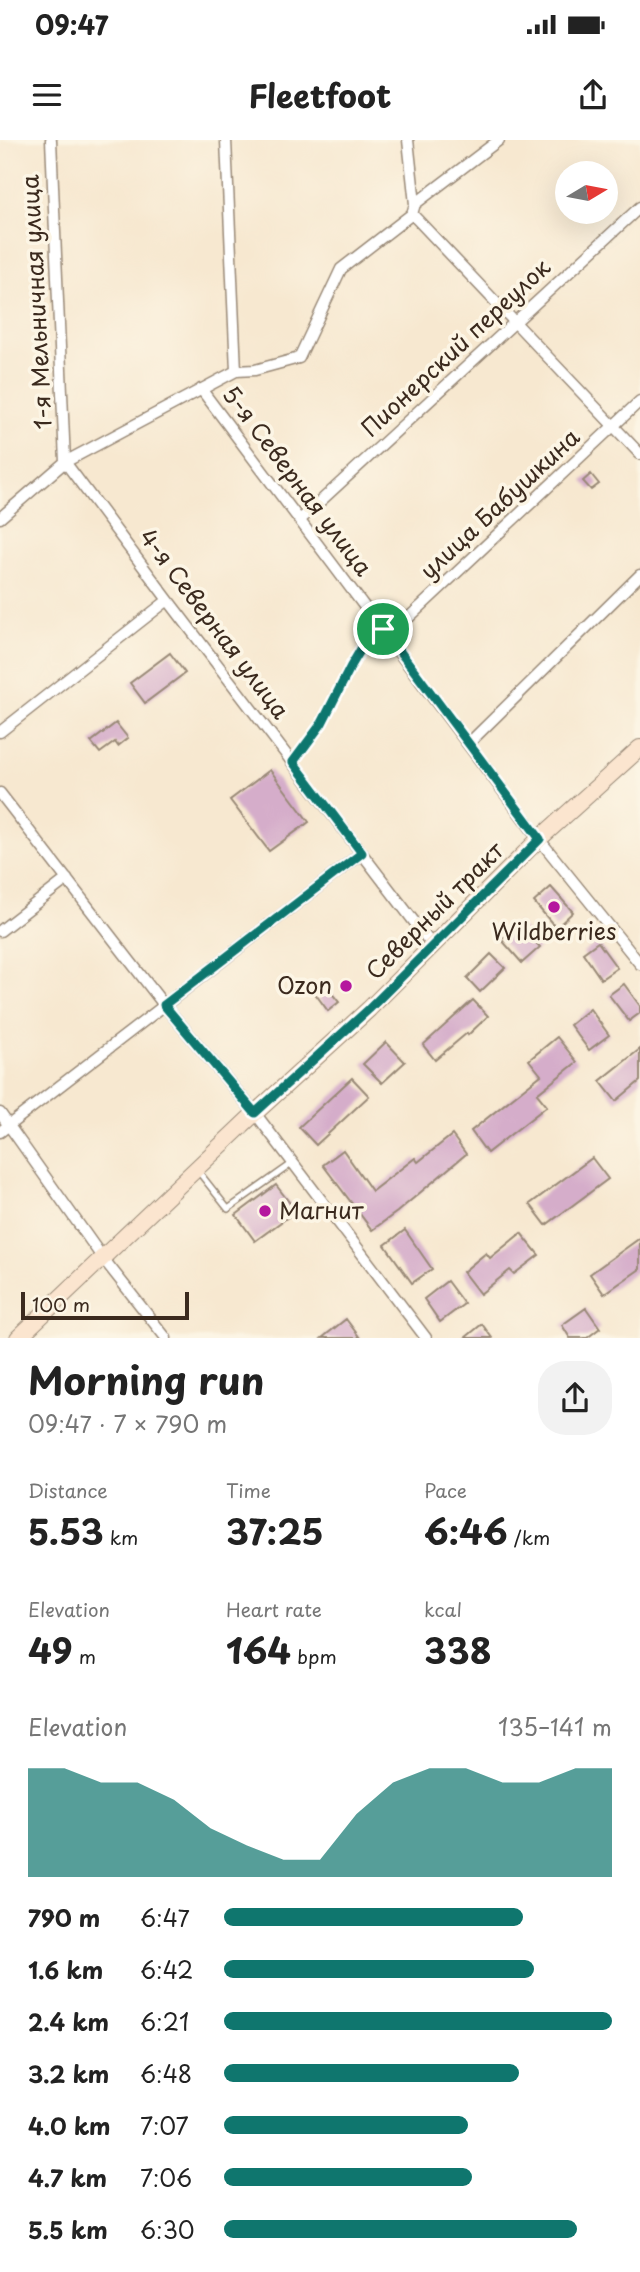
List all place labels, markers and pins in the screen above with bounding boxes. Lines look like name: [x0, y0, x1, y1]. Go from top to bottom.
pin: [353, 599, 413, 659]
marker: Wildberries: [546, 899, 562, 915]
place label: Wildberries: [492, 913, 616, 948]
place label: Ozon: [277, 967, 332, 1002]
marker: Ozon: [338, 978, 354, 994]
place label: Магнит: [279, 1192, 365, 1227]
marker: Магнит: [257, 1203, 273, 1219]

